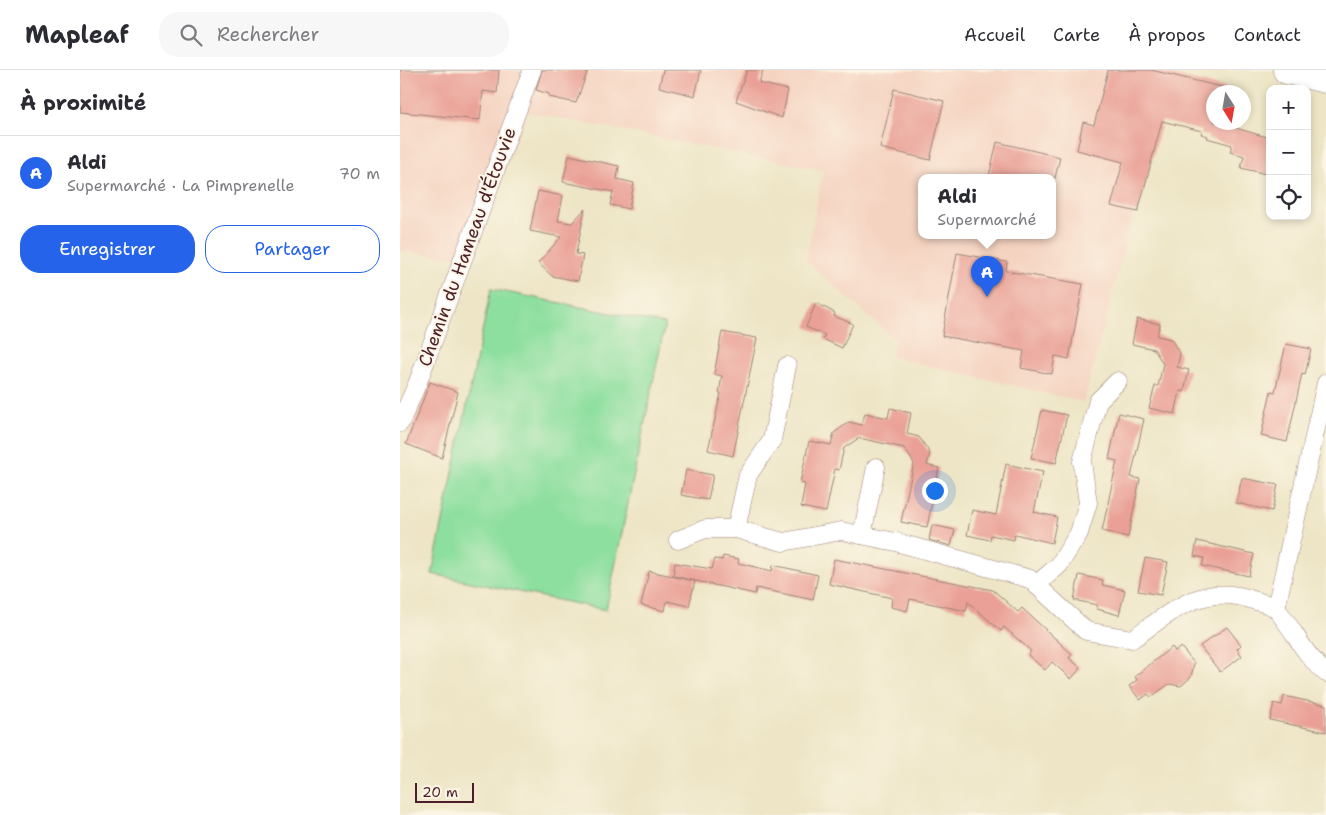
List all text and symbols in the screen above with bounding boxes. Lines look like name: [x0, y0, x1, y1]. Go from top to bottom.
search box: [159, 12, 509, 57]
text: Mapleaf: [25, 19, 129, 51]
icon: search: [177, 21, 205, 49]
text: Rechercher: [217, 22, 319, 47]
text: Accueil: [964, 23, 1025, 47]
text: Carte: [1053, 23, 1100, 47]
text: À propos: [1128, 23, 1206, 47]
text: Contact: [1234, 23, 1301, 47]
north arrow: [1206, 85, 1251, 130]
map controls: [1266, 85, 1311, 220]
button: +: [1266, 85, 1311, 130]
text: À proximité: [20, 89, 146, 117]
street label: Chemin du Hameau d'Étouvie: [412, 124, 522, 370]
button: −: [1266, 130, 1311, 175]
text: Aldi: [67, 150, 107, 175]
text: A: [30, 163, 42, 184]
text: 70 m: [339, 163, 380, 184]
popup: [918, 174, 1056, 239]
text: Supermarché · La Pimprenelle: [67, 175, 295, 196]
button: locate: [1266, 175, 1311, 220]
text: Aldi: [937, 184, 977, 209]
text: Supermarché: [937, 209, 1037, 230]
button: Enregistrer: [20, 225, 195, 273]
button: Partager: [205, 225, 380, 273]
pin: A: [971, 256, 1003, 297]
your location: [922, 478, 948, 504]
scale bar: [415, 780, 474, 803]
text: 20 m: [422, 783, 458, 801]

